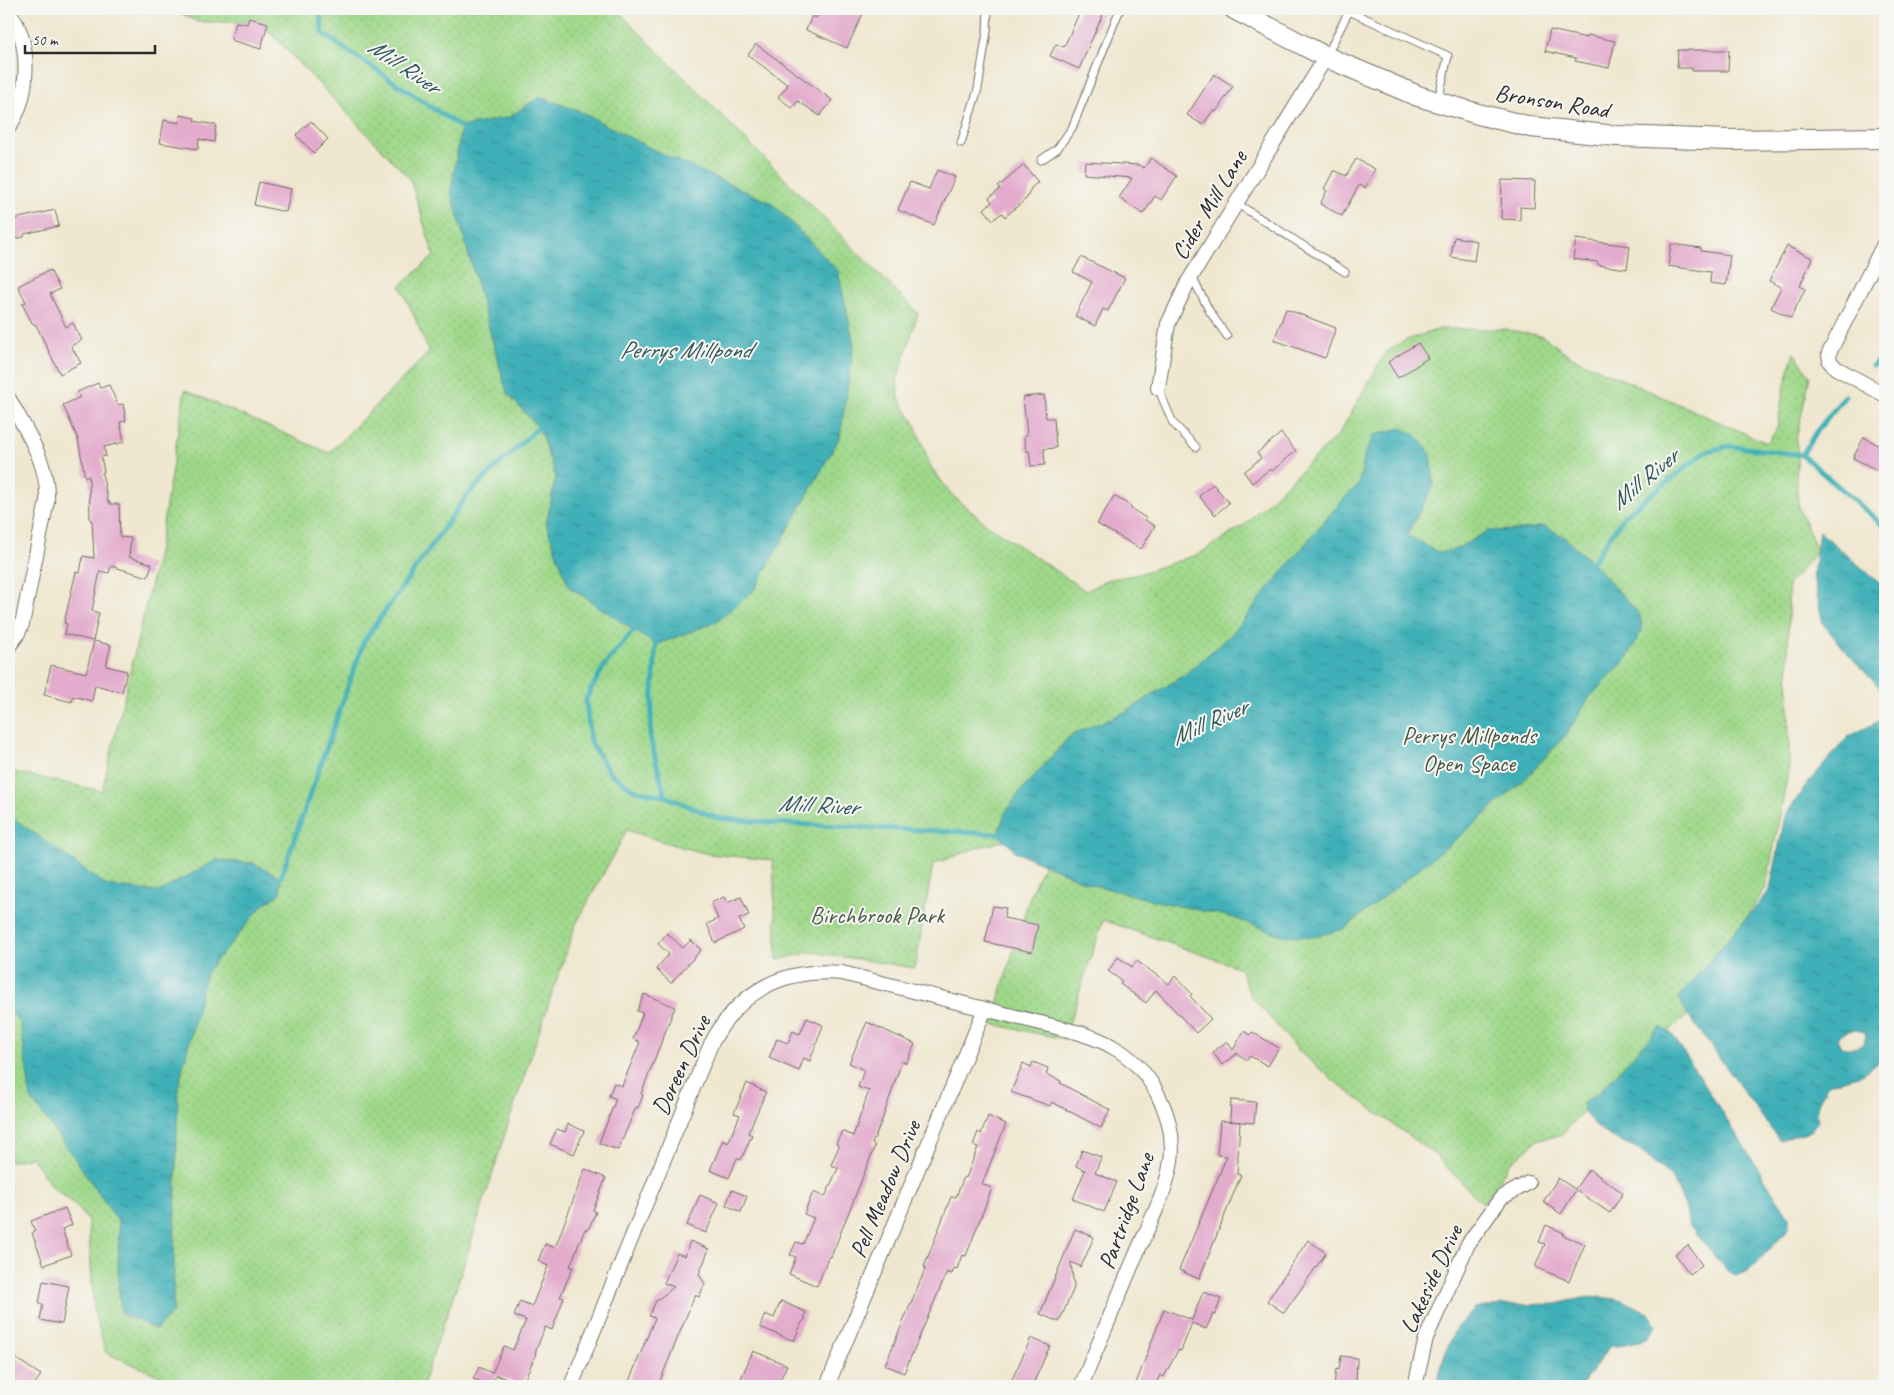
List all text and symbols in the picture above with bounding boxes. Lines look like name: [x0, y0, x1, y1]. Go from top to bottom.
scale bar: [25, 22, 155, 54]
water label: Mill River: [362, 30, 450, 104]
text: 50 m: [32, 31, 59, 50]
street label: Bronson Road: [1493, 77, 1615, 125]
street label: Cider Mill Lane: [1165, 143, 1255, 265]
water label: Perrys Millpond: [619, 334, 758, 366]
water label: Mill River: [1603, 438, 1689, 517]
water label: Mill River: [1166, 689, 1257, 753]
park label: Perrys Millponds Open Space: [1402, 720, 1539, 778]
water label: Mill River: [777, 787, 864, 823]
park label: Birchbrook Park: [810, 900, 946, 930]
street label: Doreen Drive: [645, 1008, 718, 1120]
street label: Pell Meadow Drive: [843, 1114, 928, 1262]
street label: Partridge Lane: [1091, 1147, 1162, 1273]
street label: Lakeside Drive: [1393, 1218, 1470, 1338]

